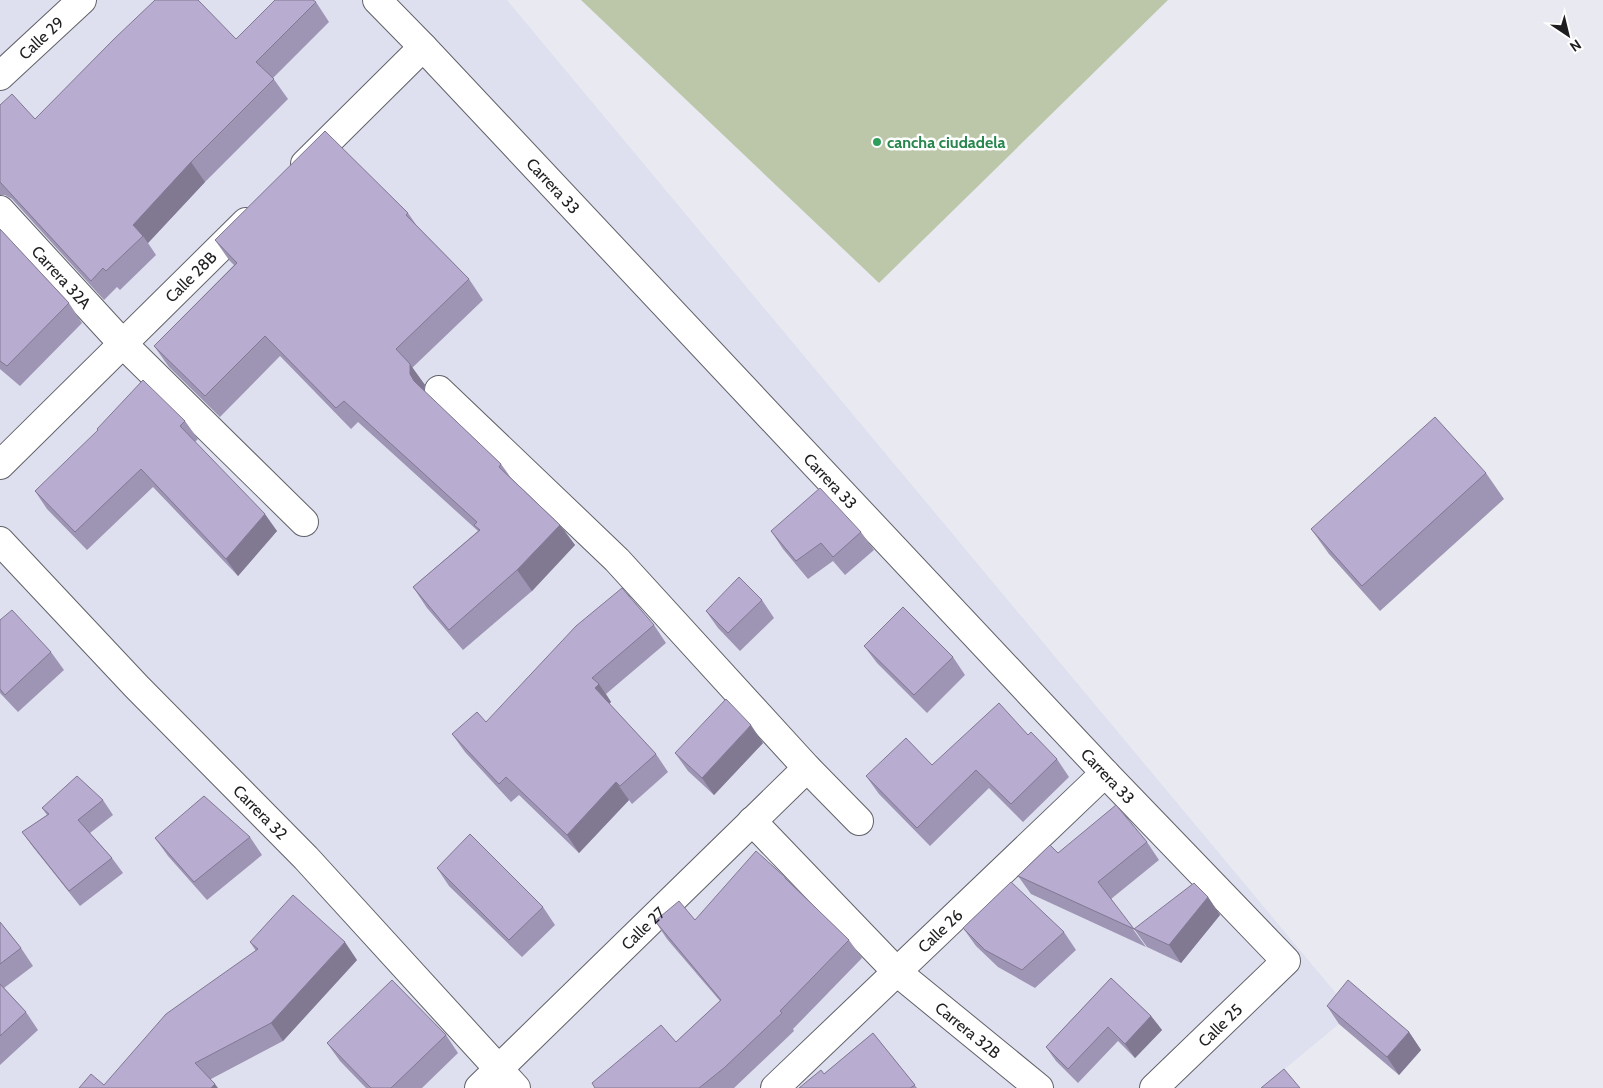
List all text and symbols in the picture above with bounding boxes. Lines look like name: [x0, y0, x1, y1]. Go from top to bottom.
north arrow: [1543, 10, 1593, 60]
street label: Calle 29: [15, 13, 68, 64]
text: N: [1566, 35, 1585, 56]
place label: cancha ciudadela: [887, 133, 1005, 152]
marker: cancha ciudadela: [871, 136, 883, 148]
street label: Carrera 33: [522, 154, 584, 218]
street label: Carrera 32A: [28, 242, 95, 313]
street label: Calle 28B: [161, 247, 221, 306]
street label: Carrera 33: [800, 449, 861, 513]
street label: Carrera 33: [1077, 745, 1138, 808]
street label: Carrera 32: [229, 781, 291, 844]
street label: Calle 27: [618, 903, 669, 954]
street label: Calle 26: [914, 905, 966, 957]
street label: Carrera 32B: [931, 998, 1004, 1063]
street label: Calle 25: [1194, 1000, 1246, 1051]

